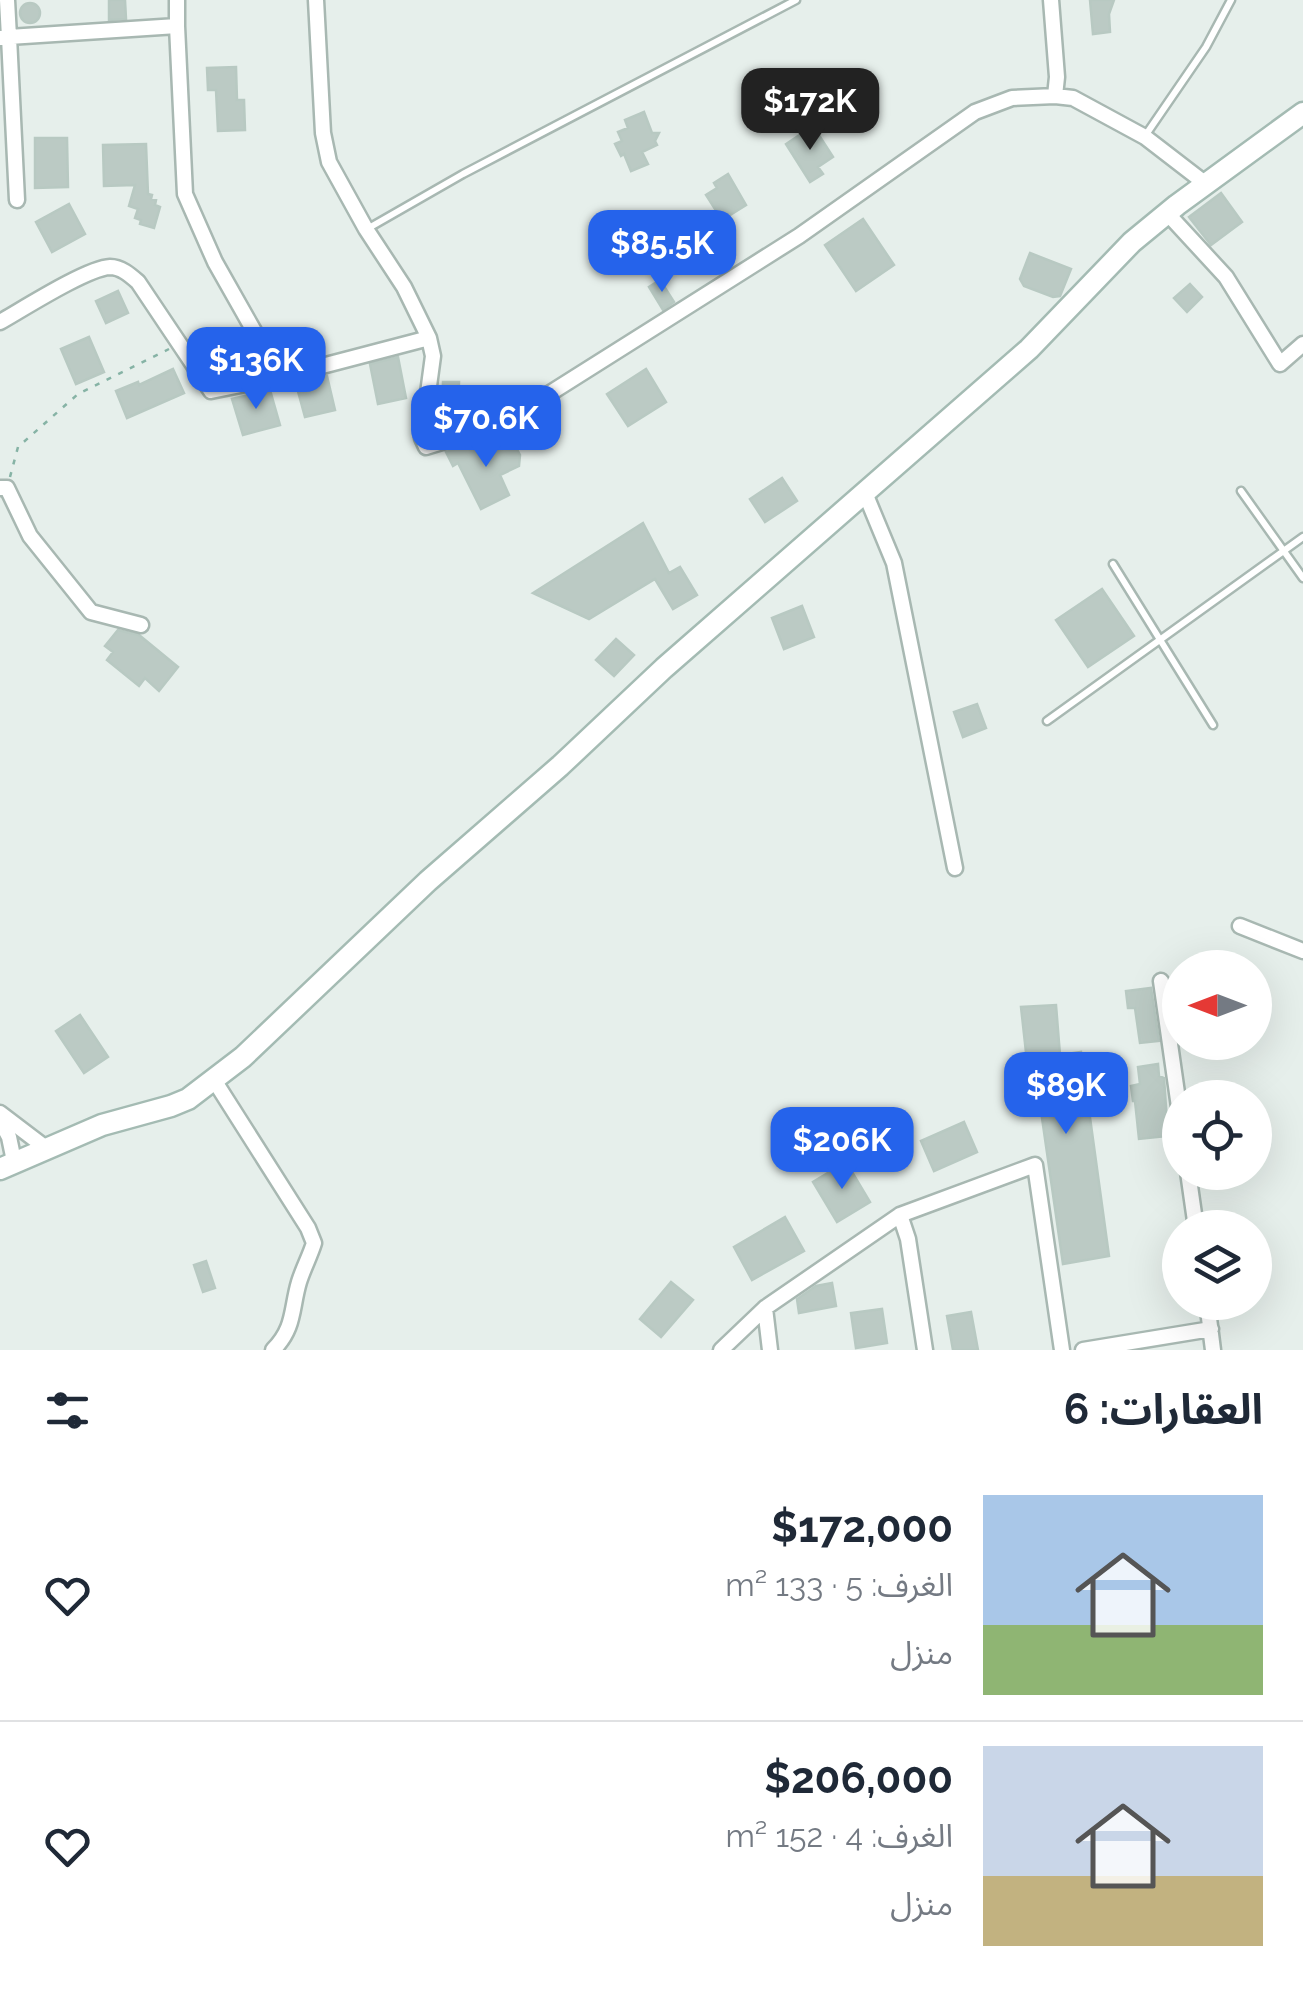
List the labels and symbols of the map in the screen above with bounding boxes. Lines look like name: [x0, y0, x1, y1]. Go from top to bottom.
pin: $172K: [740, 68, 880, 153]
pin: $85.5K: [581, 210, 743, 295]
pin: $136K: [186, 327, 326, 412]
pin: $70.6K: [405, 385, 567, 470]
north arrow: [1162, 950, 1272, 1060]
pin: $89K: [1007, 1052, 1125, 1137]
pin: $206K: [772, 1107, 912, 1192]

